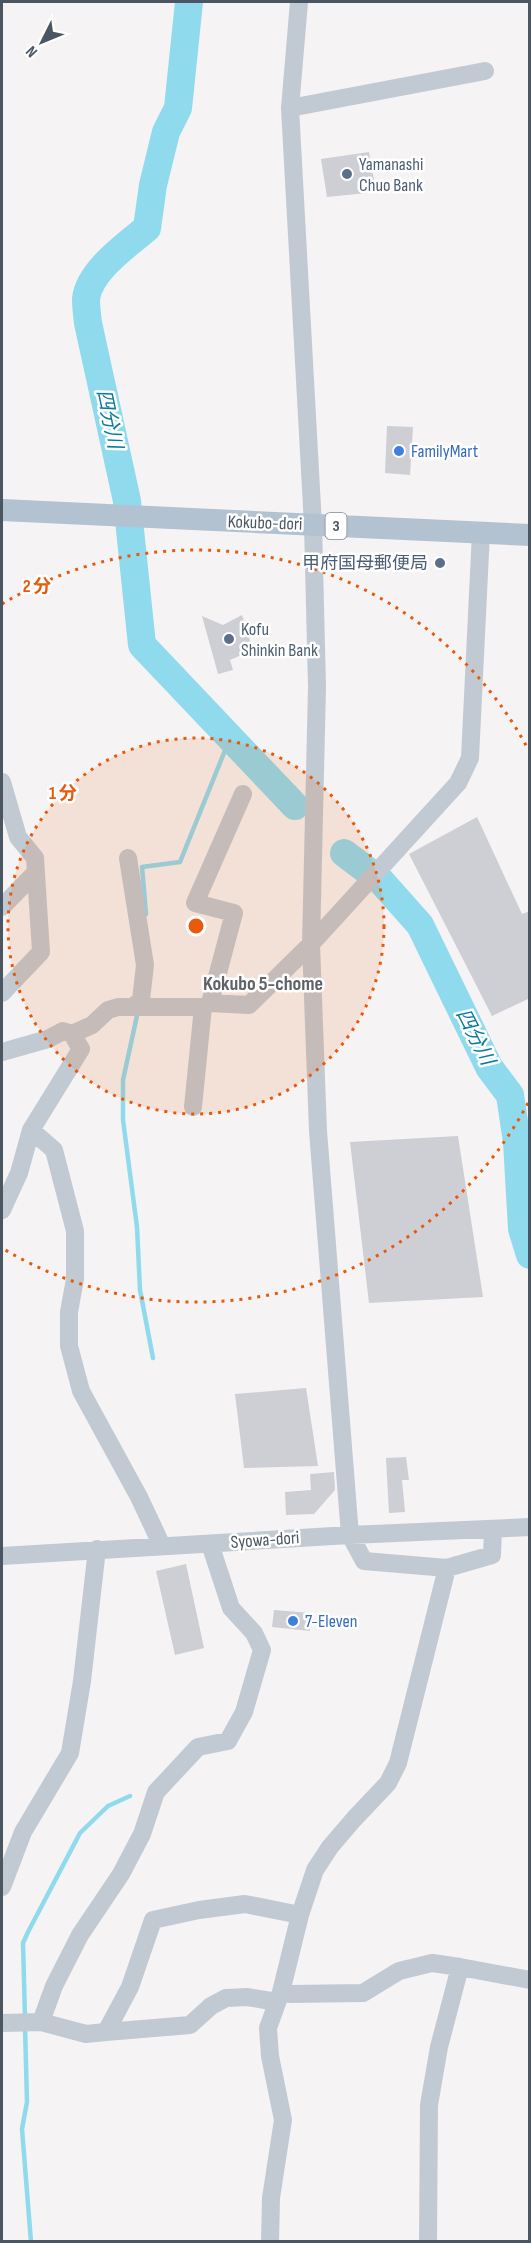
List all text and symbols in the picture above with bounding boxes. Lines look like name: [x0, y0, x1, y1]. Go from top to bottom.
north arrow: [12, 12, 72, 72]
text: N: [22, 42, 42, 61]
place label: Yamanashi Chuo Bank: [359, 154, 423, 196]
marker: Yamanashi Chuo Bank: [340, 167, 354, 181]
water label: 四分川: [91, 387, 127, 453]
place label: FamilyMart: [411, 441, 479, 462]
marker: FamilyMart: [392, 444, 406, 458]
street label: Kokubo-dori: [227, 511, 303, 535]
road number: 3: [326, 513, 346, 539]
place label: 甲府国母郵便局: [302, 553, 428, 574]
marker: 甲府国母郵便局: [433, 556, 447, 570]
text: 2 分: [23, 576, 51, 597]
place label: Kofu Shinkin Bank: [241, 619, 318, 661]
marker: Kofu Shinkin Bank: [222, 632, 236, 646]
text: 1 分: [49, 783, 77, 804]
centre of rings: [186, 916, 206, 936]
district label: Kokubo 5-chome: [203, 972, 323, 996]
water label: 四分川: [451, 1005, 500, 1071]
street label: Syowa-dori: [230, 1527, 300, 1553]
place label: 7-Eleven: [305, 1611, 358, 1632]
marker: 7-Eleven: [286, 1614, 300, 1628]

